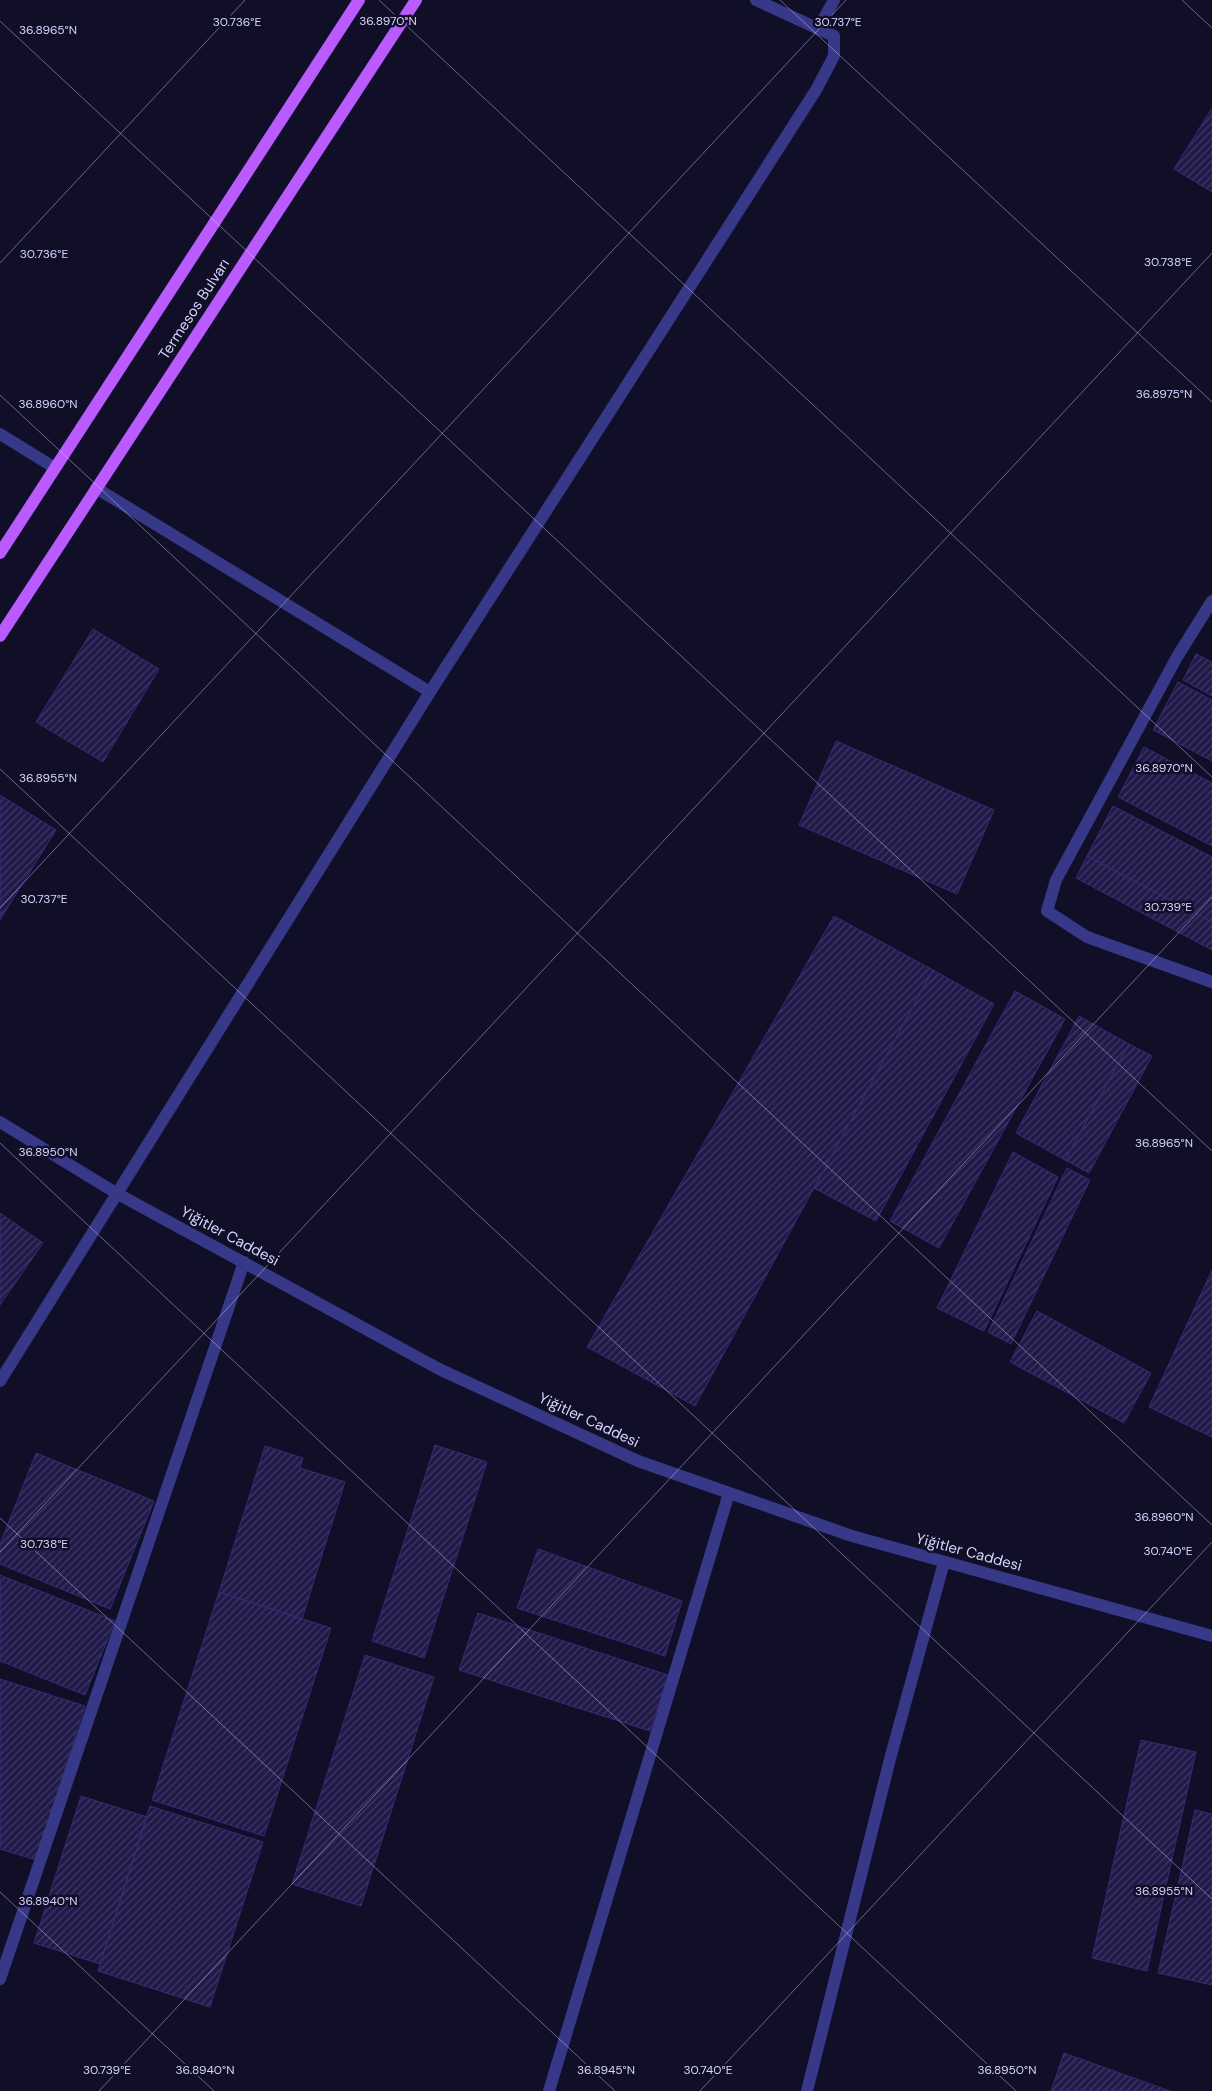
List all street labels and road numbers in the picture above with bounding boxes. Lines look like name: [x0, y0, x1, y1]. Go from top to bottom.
street label: Termesos Bulvarı: [154, 255, 234, 363]
street label: Yiğitler Caddesi: [177, 1202, 283, 1270]
street label: Yiğitler Caddesi: [535, 1388, 643, 1452]
street label: Yiğitler Caddesi: [914, 1528, 1024, 1576]

